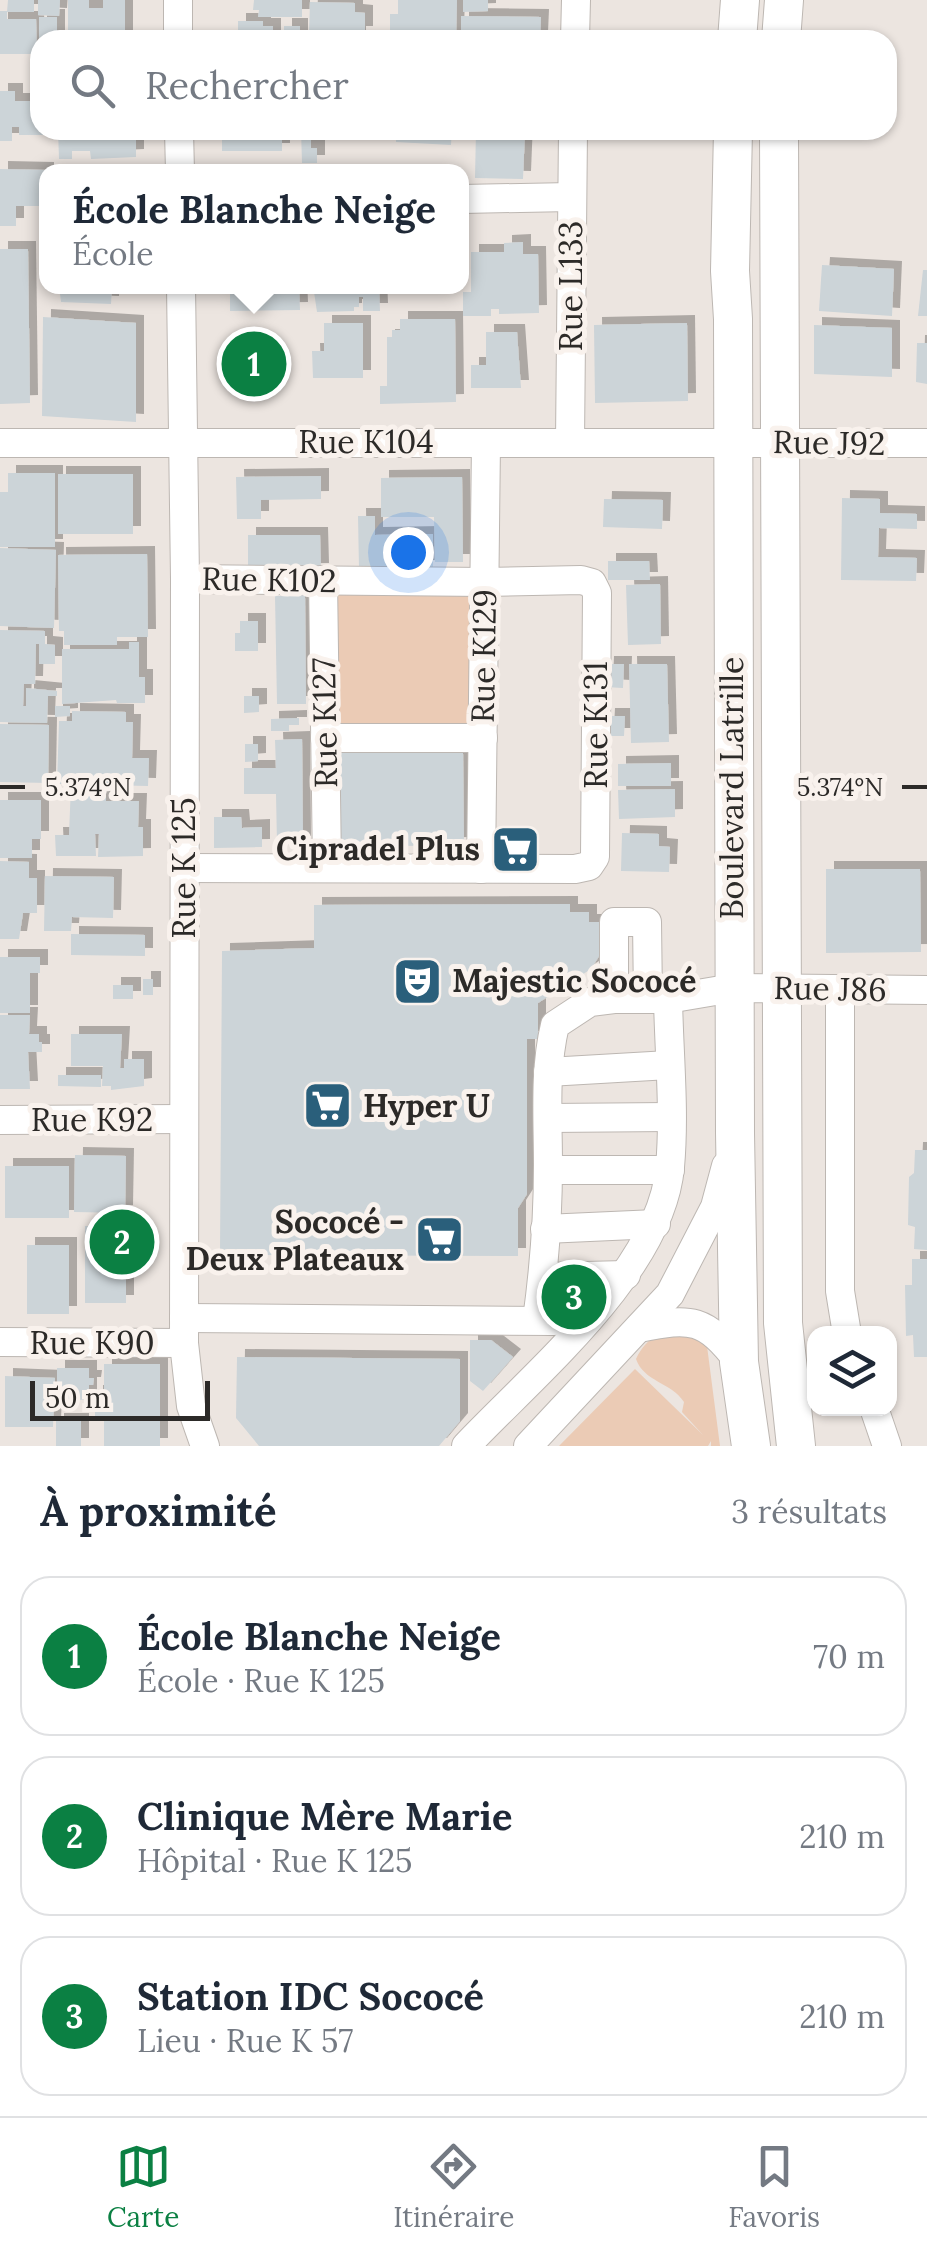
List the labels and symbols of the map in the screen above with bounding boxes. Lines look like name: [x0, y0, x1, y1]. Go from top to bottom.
street label: Rue L133: [550, 221, 591, 351]
pin: 1: [222, 326, 286, 402]
street label: Rue K104: [298, 421, 434, 462]
street label: Rue J92: [772, 421, 886, 464]
your location: [383, 527, 434, 578]
street label: Rue K102: [201, 558, 337, 601]
street label: Rue K129: [462, 589, 505, 723]
street label: Rue K127: [303, 657, 346, 789]
street label: Boulevard Latrille: [711, 657, 752, 919]
street label: Rue K131: [575, 661, 616, 789]
text: 5.374°N: [45, 771, 131, 803]
text: 5.374°N: [797, 771, 883, 803]
street label: Rue K 125: [163, 797, 204, 939]
supermarket icon: Cipradel Plus: [489, 823, 541, 875]
place label: Cipradel Plus: [276, 828, 480, 869]
theatre icon: Majestic Sococé: [391, 955, 443, 1007]
place label: Majestic Sococé: [452, 960, 696, 1001]
street label: Rue J86: [773, 967, 887, 1010]
supermarket icon: Hyper U: [302, 1080, 354, 1132]
place label: Hyper U: [363, 1085, 490, 1126]
street label: Rue K92: [31, 1099, 153, 1140]
place label: Sococé - Deux Plateaux: [185, 1201, 404, 1279]
pin: 2: [90, 1204, 154, 1280]
supermarket icon: Sococé - Deux Plateaux: [413, 1214, 465, 1266]
pin: 3: [542, 1260, 606, 1334]
street label: Rue K90: [29, 1322, 155, 1363]
scale bar: [30, 1376, 210, 1420]

